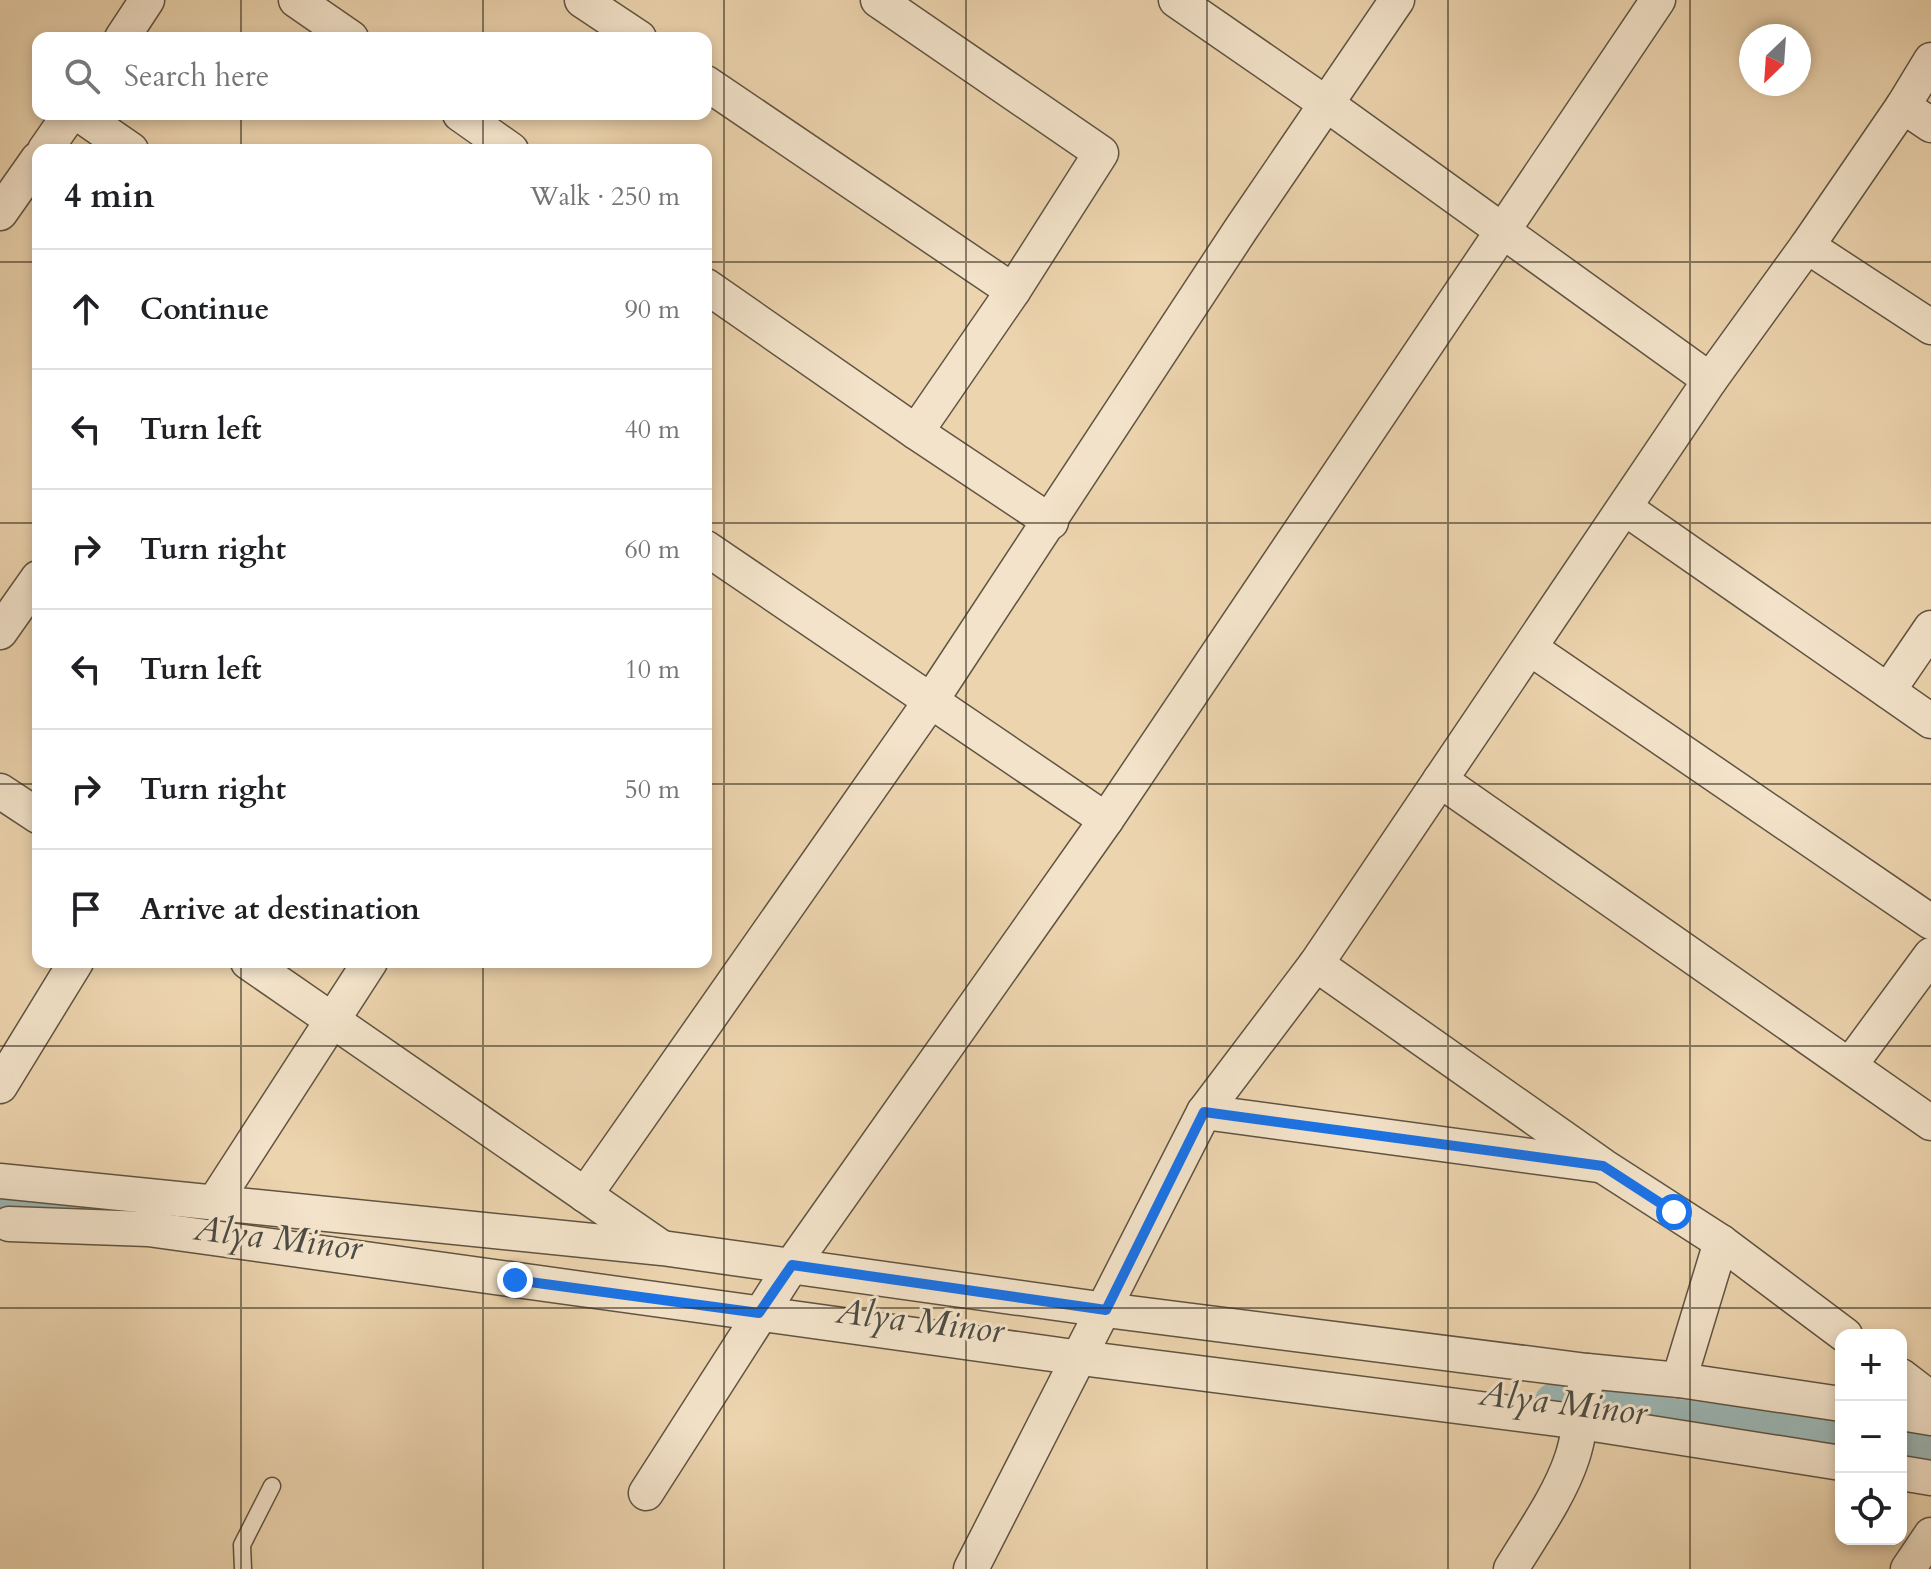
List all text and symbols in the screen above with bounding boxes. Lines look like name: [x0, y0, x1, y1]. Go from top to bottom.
north arrow: [1739, 24, 1811, 96]
search box: [32, 32, 712, 120]
icon: search: [60, 54, 104, 98]
text: Search here: [124, 56, 269, 97]
text: 4 min: [64, 173, 155, 219]
text: Walk · 250 m: [530, 179, 680, 214]
icon: ahead: [64, 287, 108, 331]
text: Continue: [140, 289, 269, 330]
text: 90 m: [624, 292, 680, 327]
icon: left: [64, 407, 108, 451]
text: Turn left: [140, 409, 262, 450]
text: 40 m: [624, 412, 680, 447]
icon: right: [64, 527, 108, 571]
text: Turn right: [140, 529, 286, 570]
text: 60 m: [624, 532, 680, 567]
icon: left: [64, 647, 108, 691]
text: Turn left: [140, 649, 262, 690]
text: 10 m: [624, 652, 680, 687]
icon: right: [64, 767, 108, 811]
text: Turn right: [140, 769, 286, 810]
text: 50 m: [624, 772, 680, 807]
icon: arrive: [64, 887, 108, 931]
text: Arrive at destination: [140, 889, 420, 930]
route start: [1656, 1194, 1692, 1230]
water label: Alya Minor: [190, 1203, 366, 1273]
route end: [497, 1262, 533, 1298]
water label: Alya Minor: [832, 1286, 1008, 1356]
map controls: [1835, 1329, 1907, 1545]
button: +: [1835, 1329, 1907, 1401]
water label: Alya Minor: [1475, 1368, 1651, 1438]
button: −: [1835, 1401, 1907, 1473]
button: locate: [1835, 1473, 1907, 1545]

